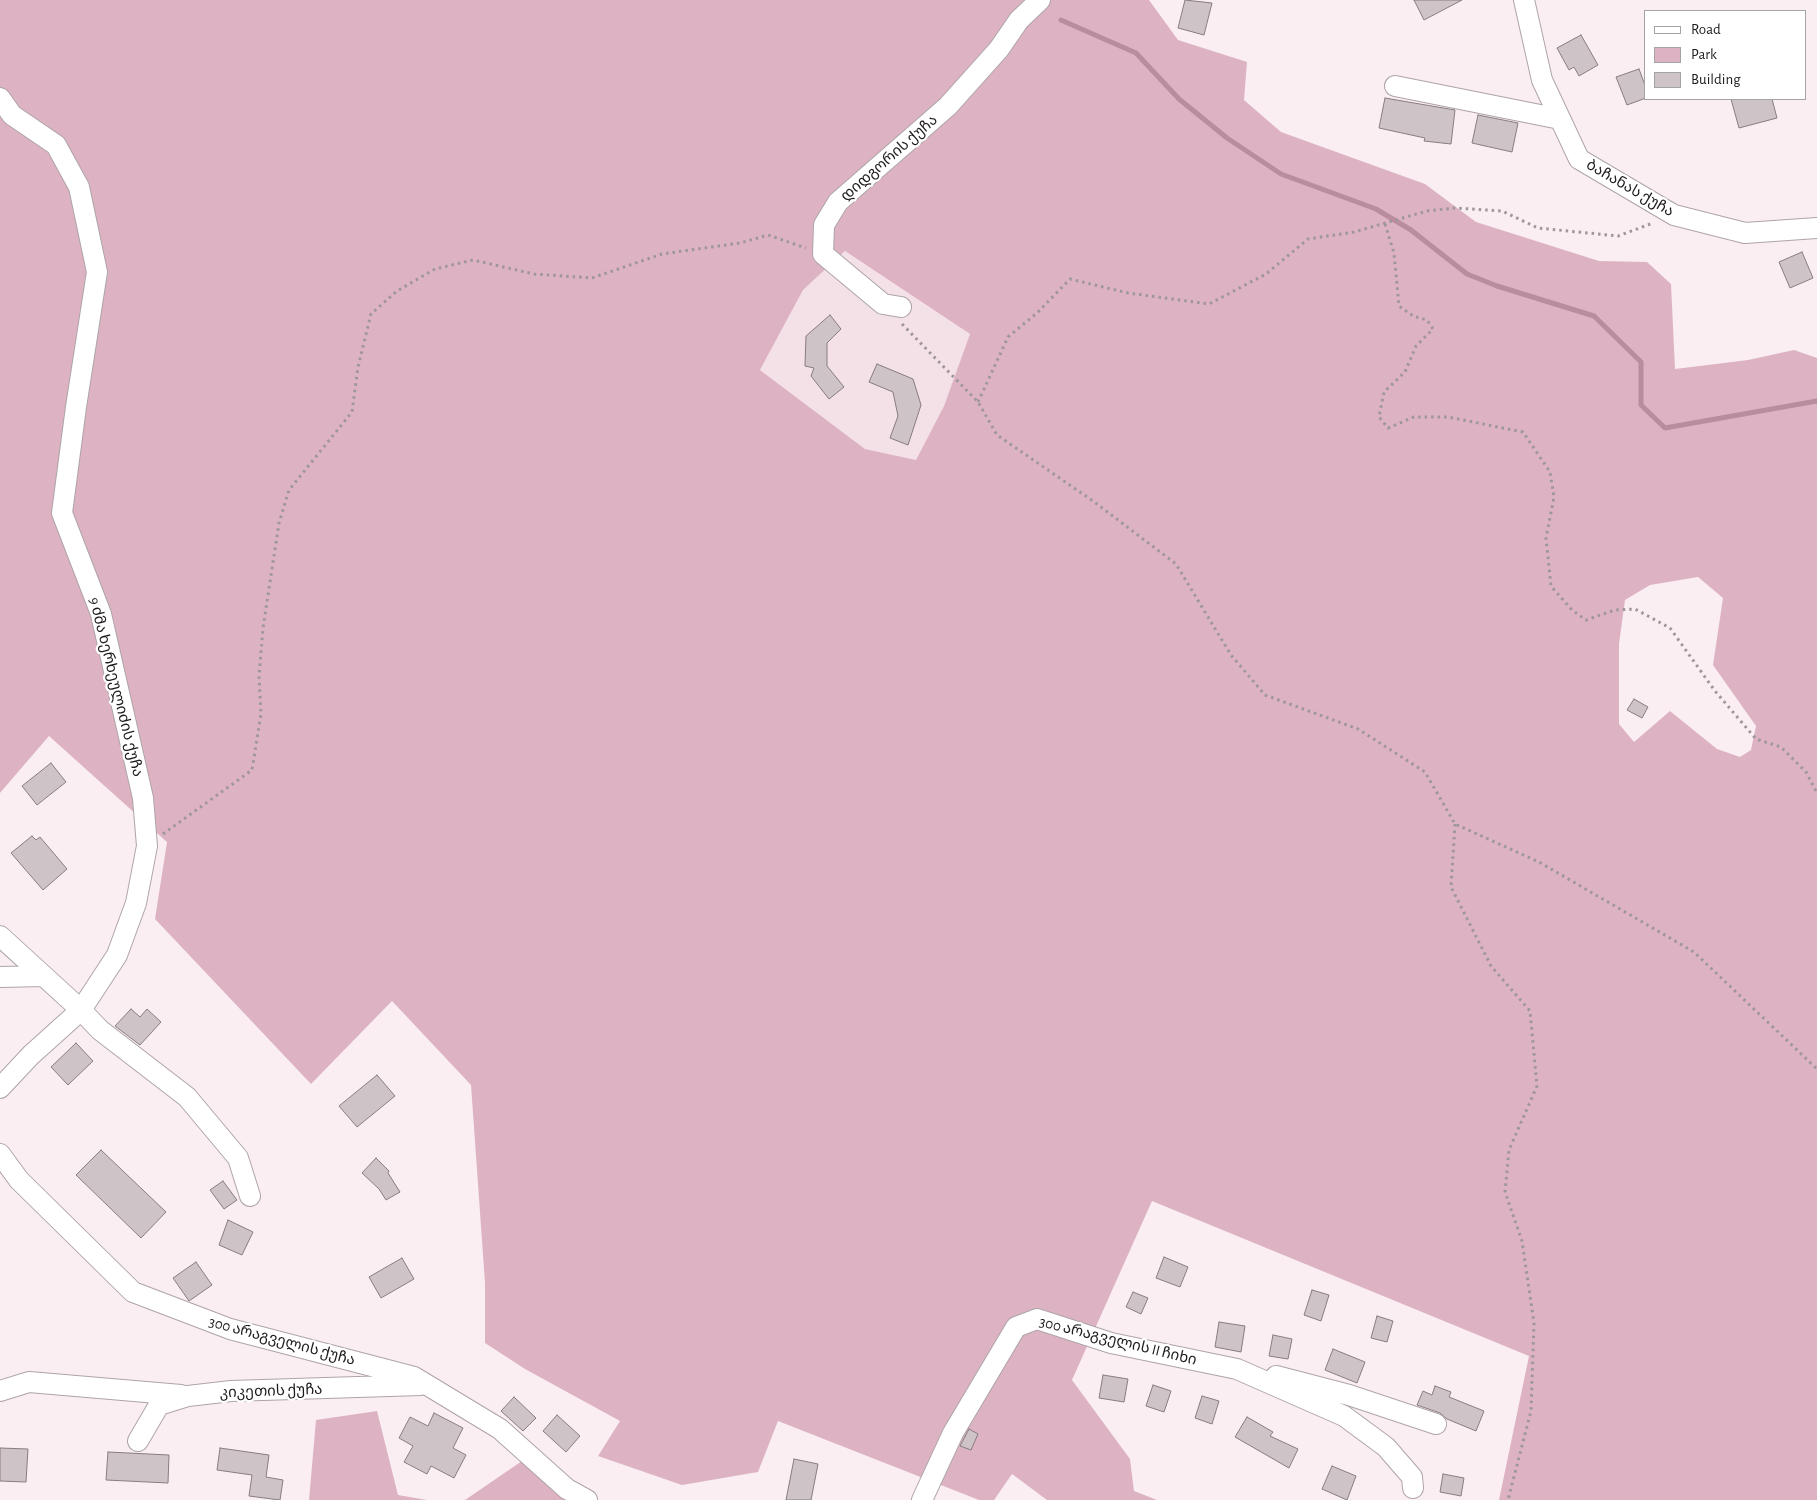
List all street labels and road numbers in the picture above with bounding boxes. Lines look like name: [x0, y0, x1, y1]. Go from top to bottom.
street label: დიდგორის ქუჩა: [837, 111, 941, 205]
street label: ბაჩანას ქუჩა: [1583, 156, 1677, 220]
street label: 9 ძმა ხერხეულიძის ქუჩა: [85, 595, 147, 779]
street label: 300 არაგველის ქუჩა: [207, 1313, 357, 1369]
street label: 300 არაგველის II ჩიხი: [1037, 1313, 1199, 1369]
street label: კიკეთის ქუჩა: [219, 1380, 323, 1402]

